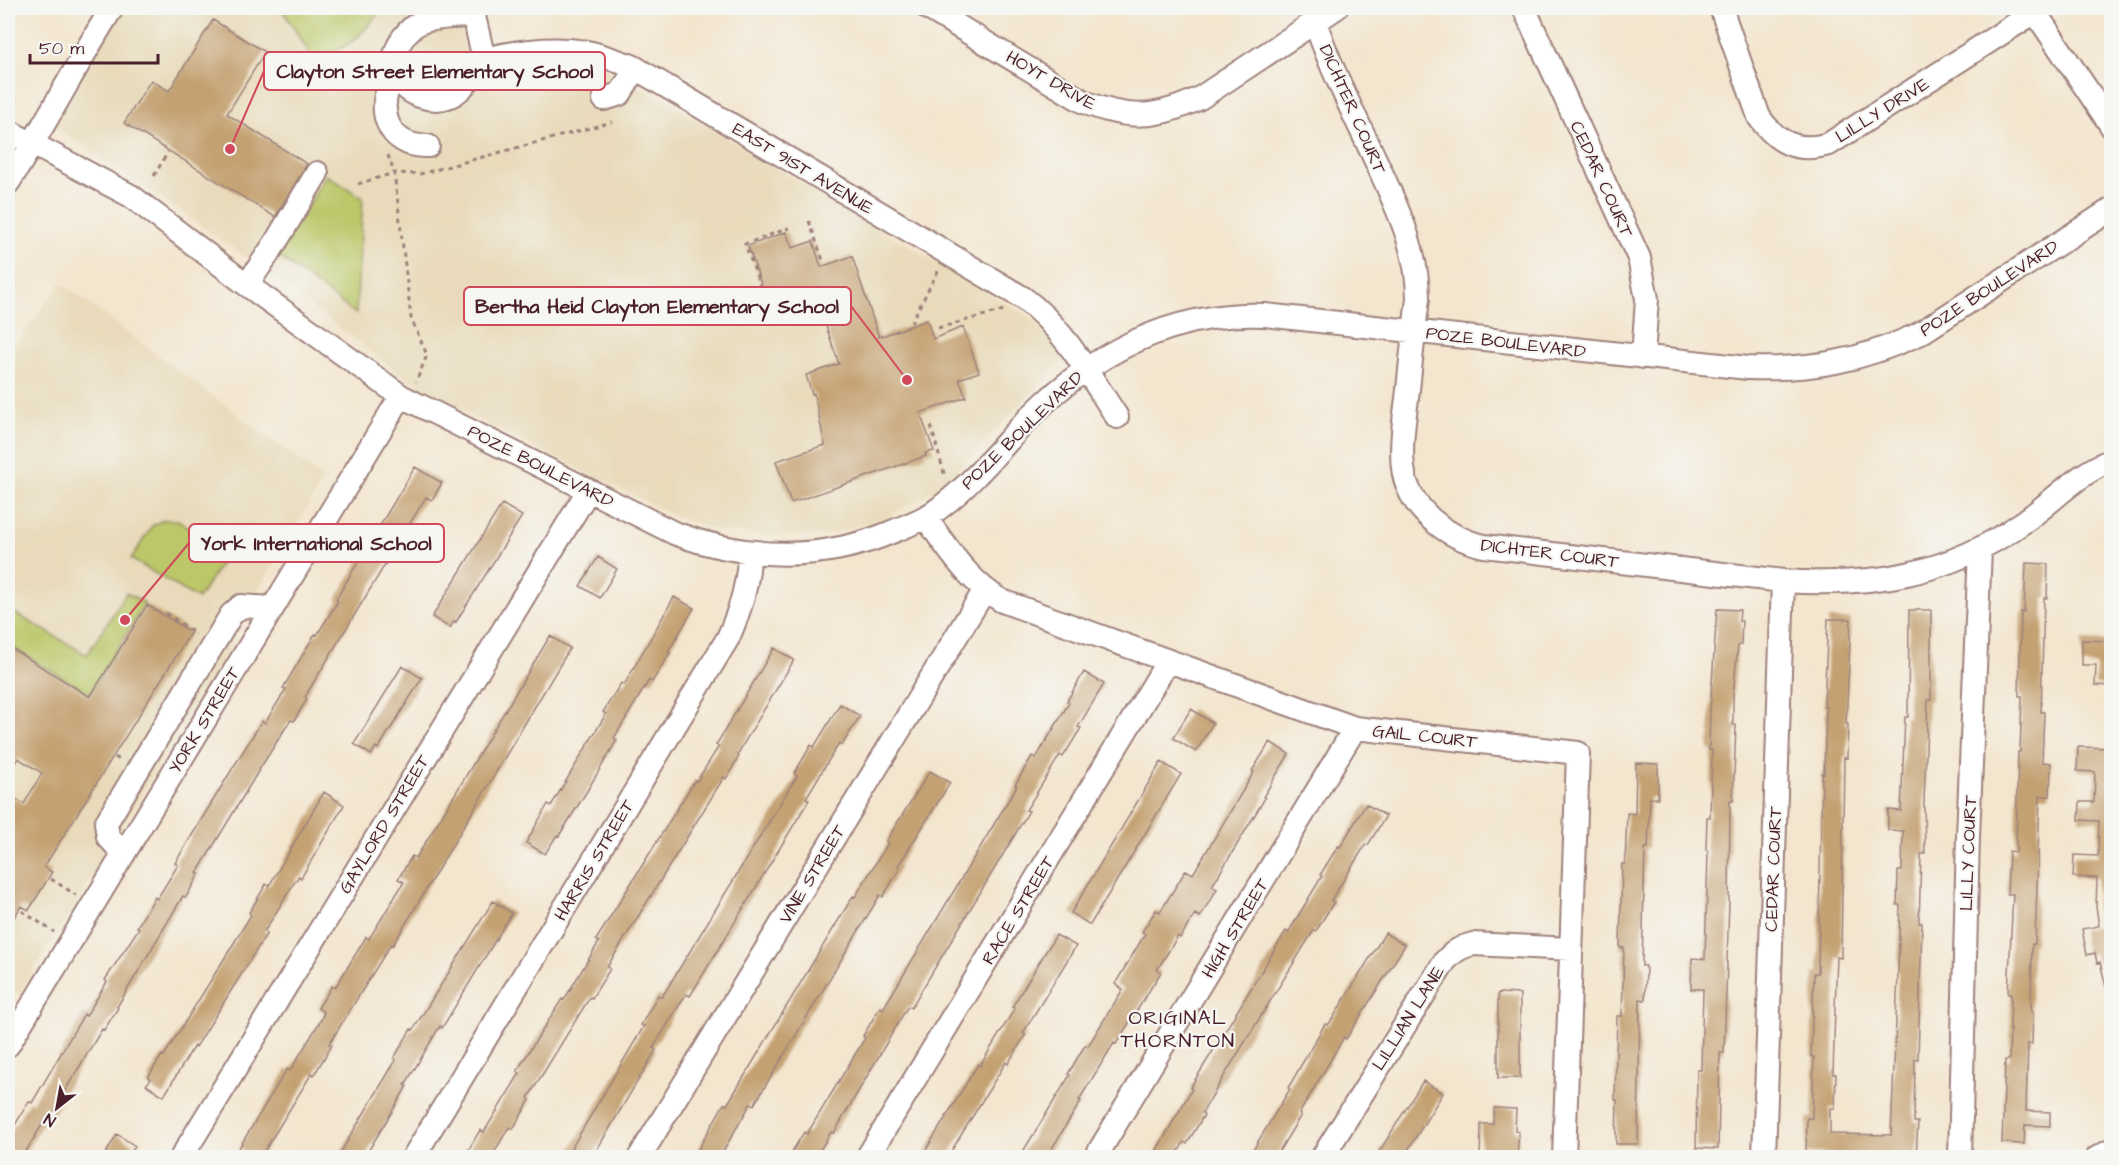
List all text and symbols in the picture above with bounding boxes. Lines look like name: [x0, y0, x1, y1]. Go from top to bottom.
scale bar: [30, 27, 158, 65]
text: 50 m: [39, 36, 84, 61]
street label: DICHTER COURT: [1313, 41, 1393, 178]
street label: HOYT DRIVE: [1001, 45, 1101, 116]
callout: Clayton Street Elementary School: [264, 52, 605, 90]
text: Clayton Street Elementary School: [276, 58, 594, 87]
street label: LILLY DRIVE: [1831, 72, 1934, 149]
street label: EAST 91ST AVENUE: [728, 116, 878, 221]
street label: CEDAR COURT: [1564, 117, 1640, 242]
street label: POZE BOULEVARD: [1915, 234, 2064, 343]
callout: Bertha Heid Clayton Elementary School: [464, 287, 851, 325]
text: Bertha Heid Clayton Elementary School: [475, 293, 839, 322]
street label: POZE BOULEVARD: [1425, 320, 1588, 365]
street label: POZE BOULEVARD: [956, 365, 1089, 495]
street label: POZE BOULEVARD: [463, 419, 618, 514]
callout: York International School: [189, 524, 444, 562]
text: York International School: [200, 530, 432, 558]
street label: DICHTER COURT: [1479, 533, 1621, 574]
street label: YORK STREET: [163, 661, 247, 778]
street label: GAIL COURT: [1371, 719, 1479, 755]
street label: GAYLORD STREET: [333, 749, 436, 898]
street label: HARRIS STREET: [548, 794, 641, 926]
street label: LILLY COURT: [1954, 794, 1983, 911]
street label: CEDAR COURT: [1759, 805, 1788, 932]
street label: VINE STREET: [773, 819, 852, 928]
street label: RACE STREET: [976, 850, 1061, 969]
street label: HIGH STREET: [1196, 873, 1275, 983]
street label: LILLIAN LANE: [1366, 961, 1451, 1075]
district label: ORIGINAL THORNTON: [1120, 1004, 1236, 1055]
north arrow: [27, 1078, 87, 1138]
text: N: [40, 1108, 60, 1132]

